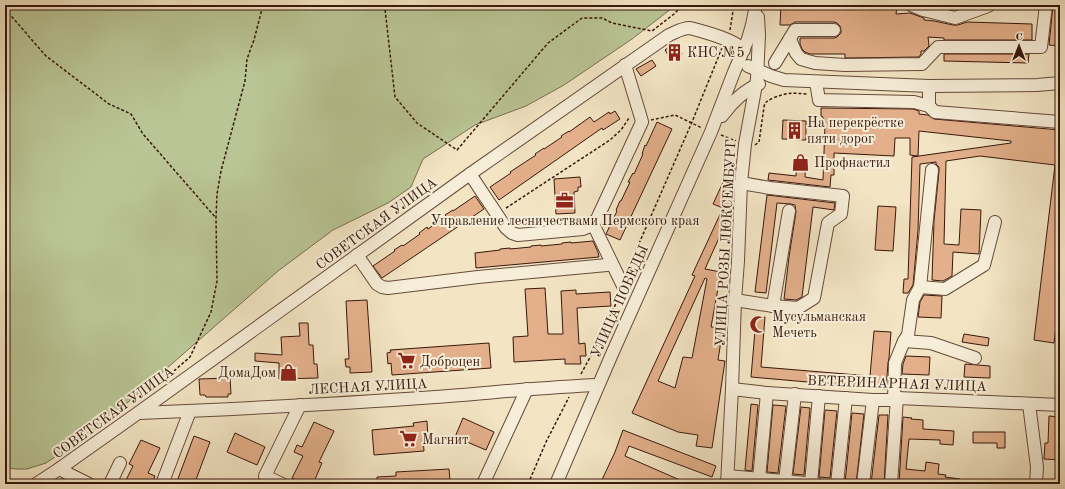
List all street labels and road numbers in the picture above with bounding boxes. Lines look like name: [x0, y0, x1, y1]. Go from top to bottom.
street label: УЛИЦА РОЗЫ ЛЮКСЕМБУРГ: [714, 139, 738, 347]
street label: СОВЕТСКАЯ УЛИЦА: [313, 175, 440, 272]
street label: УЛИЦА ПОБЕДЫ: [589, 243, 651, 360]
street label: СОВЕТСКАЯ УЛИЦА: [50, 364, 177, 461]
street label: ВЕТЕРИНАРНАЯ УЛИЦА: [807, 374, 987, 394]
street label: ЛЕСНАЯ УЛИЦА: [308, 377, 428, 397]

